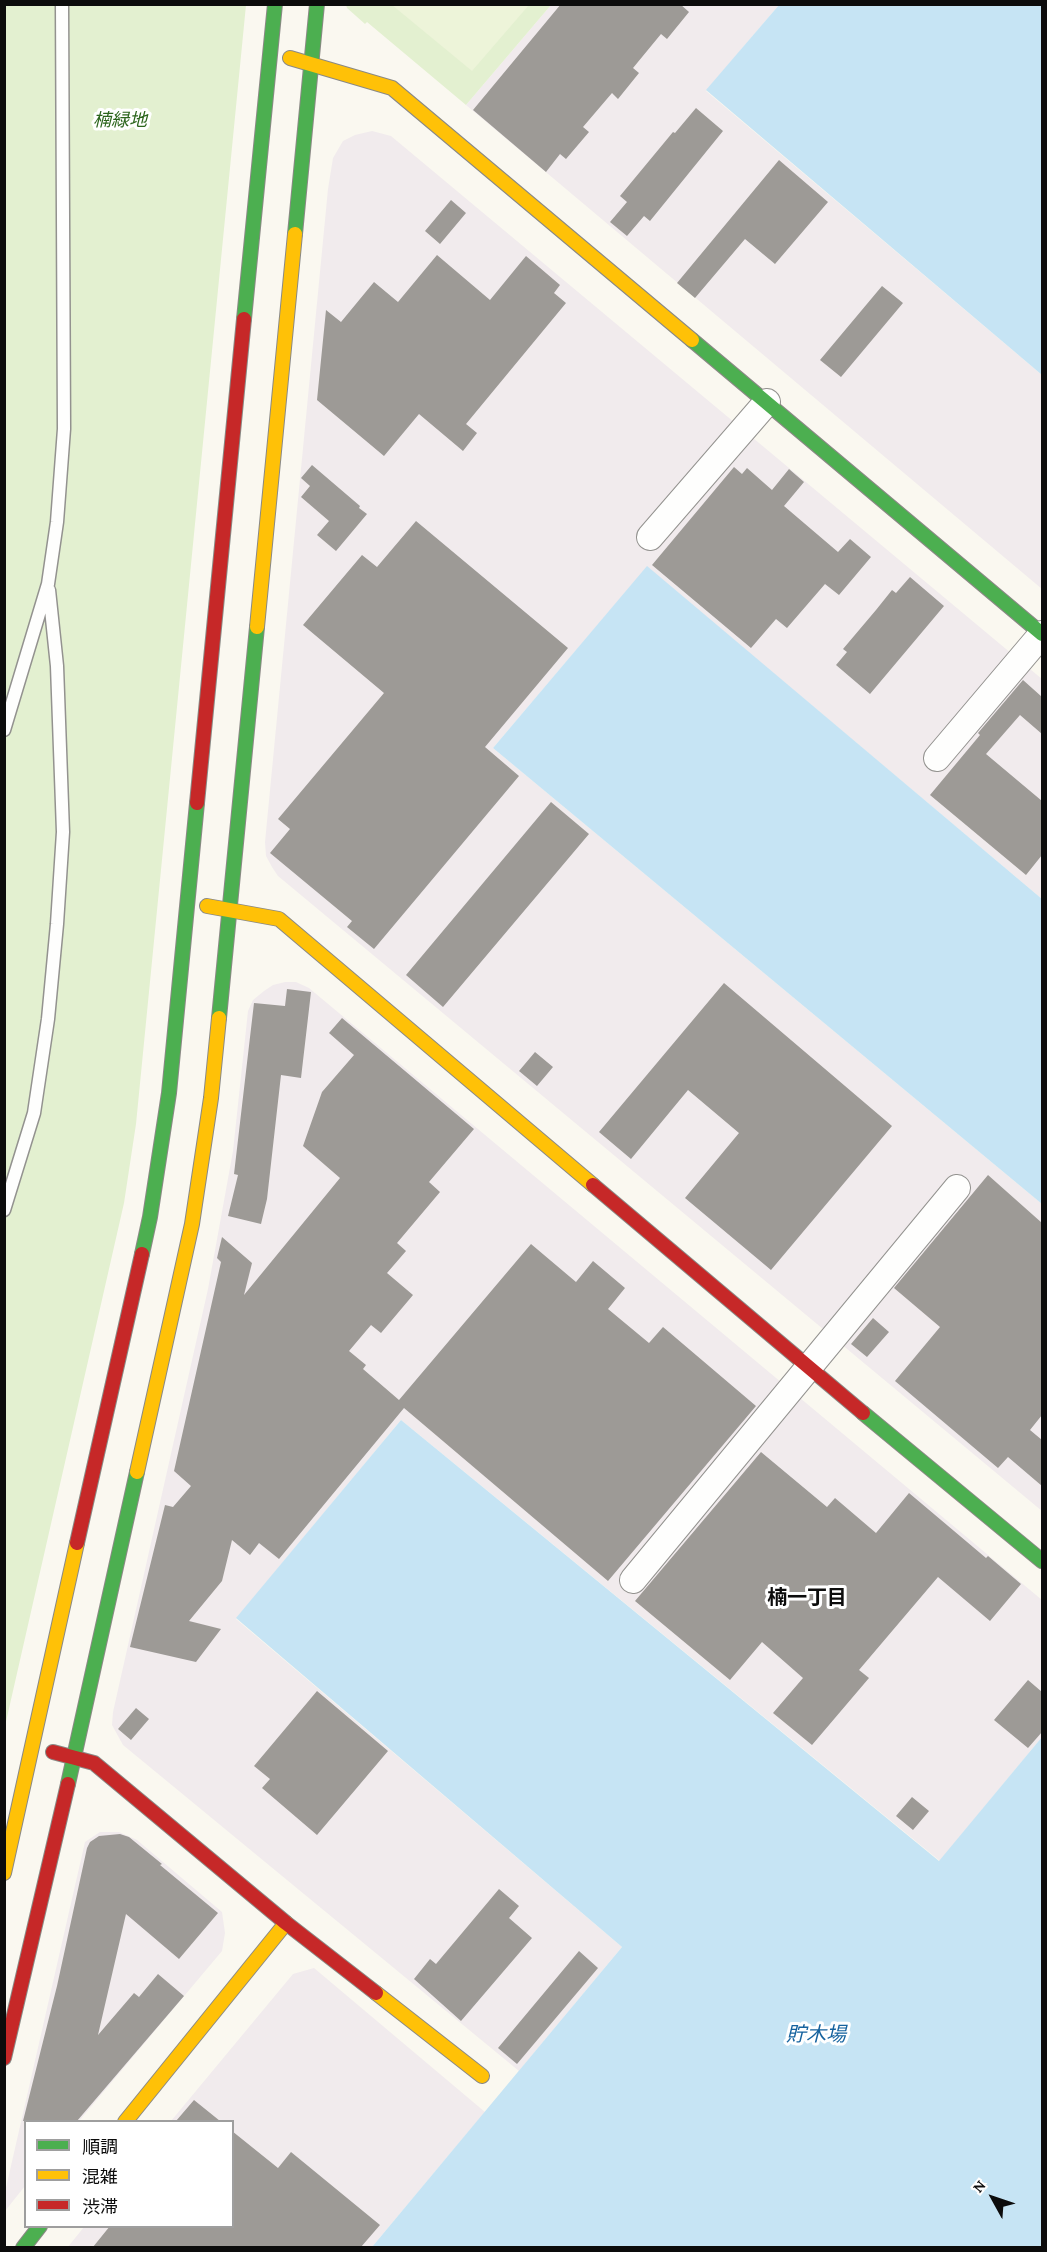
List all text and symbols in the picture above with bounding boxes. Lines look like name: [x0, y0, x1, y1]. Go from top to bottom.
park label: 楠緑地: [93, 109, 147, 131]
district label: 楠一丁目: [767, 1586, 847, 1610]
water label: 貯木場: [786, 2023, 846, 2047]
legend: [24, 2120, 234, 2228]
text: 順調: [82, 2137, 118, 2157]
text: 混雑: [82, 2167, 118, 2187]
north arrow: [963, 2168, 1023, 2228]
text: N: [969, 2176, 989, 2196]
text: 渋滞: [82, 2197, 118, 2217]

